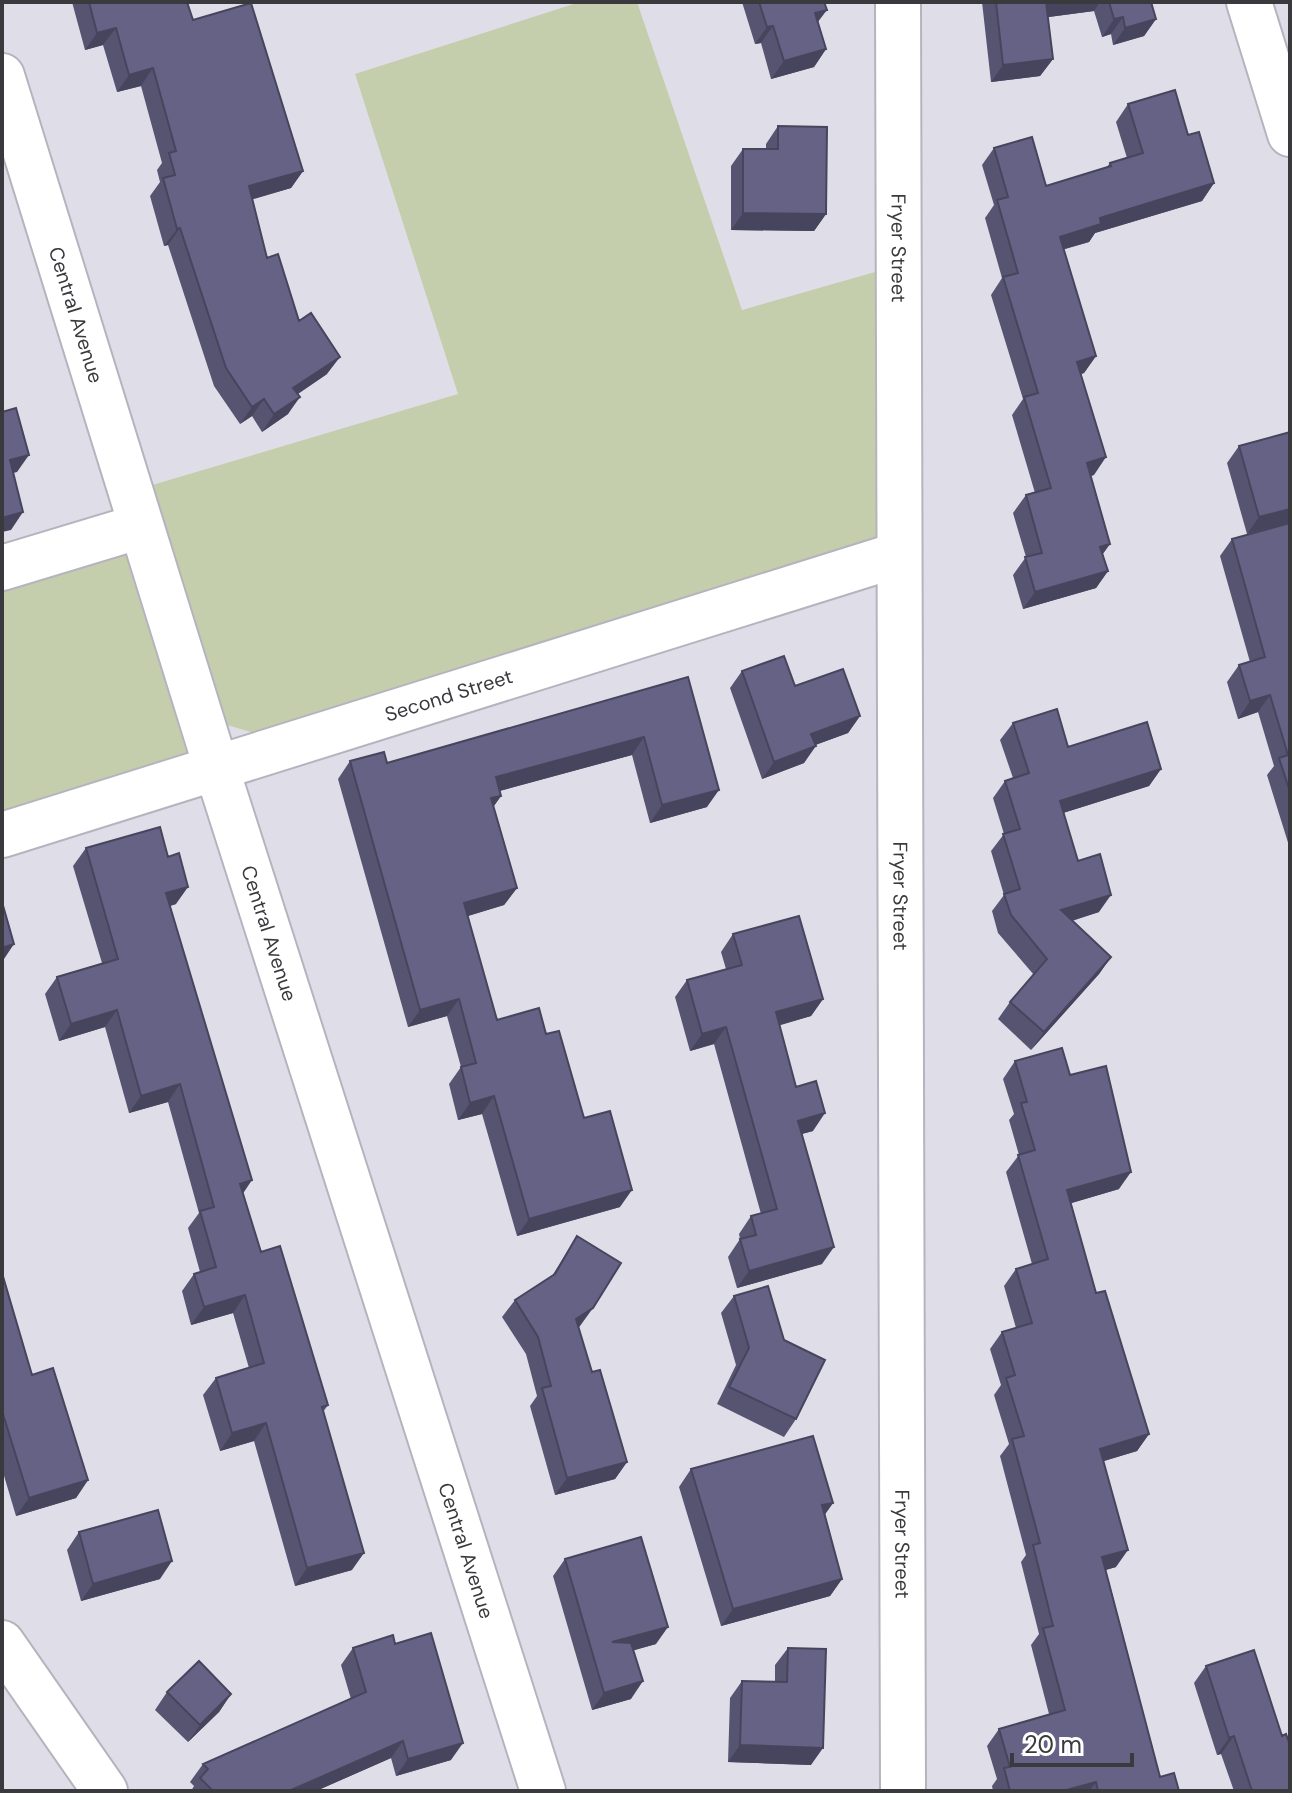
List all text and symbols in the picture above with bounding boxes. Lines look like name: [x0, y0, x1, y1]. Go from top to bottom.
street label: Fryer Street: [886, 193, 912, 303]
street label: Central Avenue: [43, 244, 109, 386]
street label: Second Street: [382, 663, 516, 727]
street label: Fryer Street: [887, 841, 914, 951]
street label: Central Avenue: [235, 862, 303, 1005]
street label: Central Avenue: [432, 1479, 500, 1622]
street label: Fryer Street: [889, 1489, 915, 1599]
scale bar: [1012, 1717, 1132, 1767]
text: 20 m: [1024, 1729, 1082, 1760]

